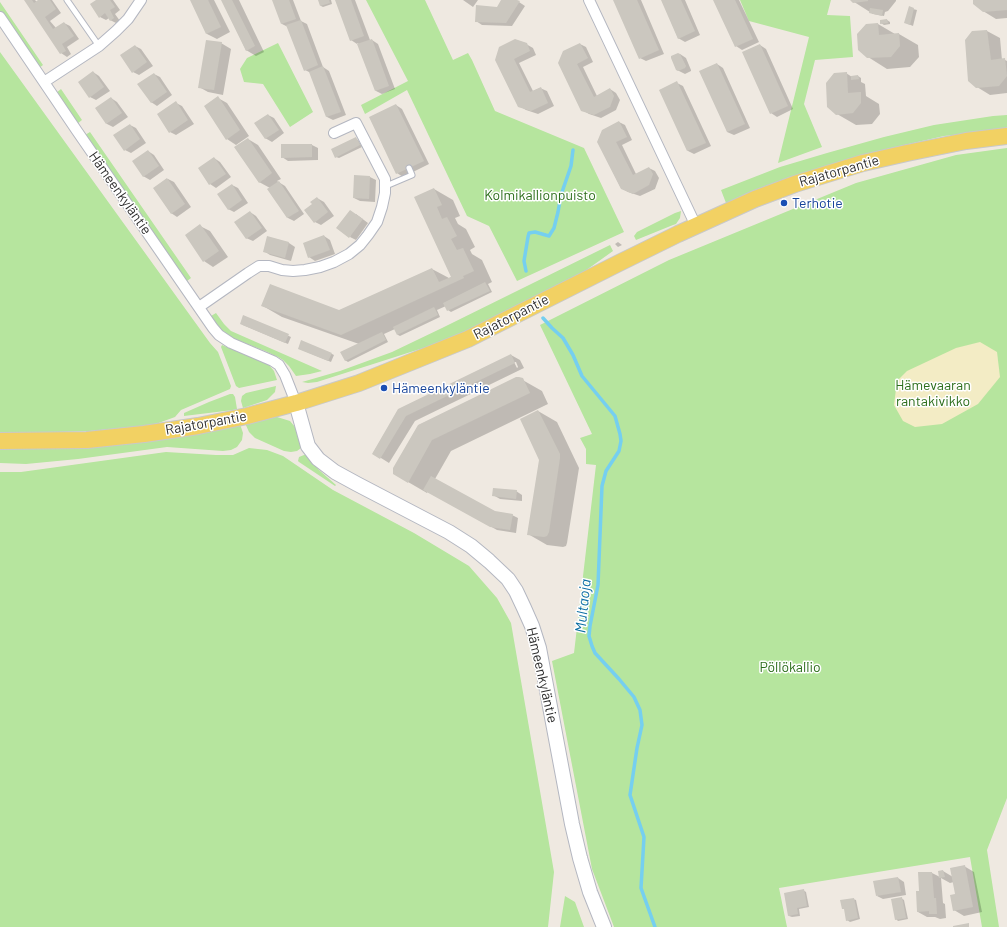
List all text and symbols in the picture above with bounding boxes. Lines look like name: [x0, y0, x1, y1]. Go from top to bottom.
street label: Hämeenkyläntie: [85, 148, 155, 238]
street label: Rajatorpantie: [797, 152, 881, 190]
park label: Kolmikallionpuisto: [484, 187, 596, 203]
place label: Terhotie: [792, 195, 843, 211]
marker: Terhotie: [779, 198, 789, 208]
street label: Rajatorpantie: [470, 291, 552, 343]
park label: Hämevaaran rantakivikko: [895, 377, 971, 410]
place label: Hämeenkyläntie: [392, 380, 490, 396]
marker: Hämeenkyläntie: [379, 383, 389, 393]
street label: Rajatorpantie: [164, 408, 248, 438]
water label: Multaoja: [571, 578, 595, 634]
street label: Hämeenkyläntie: [523, 625, 561, 725]
park label: Pöllökallio: [759, 659, 821, 675]

